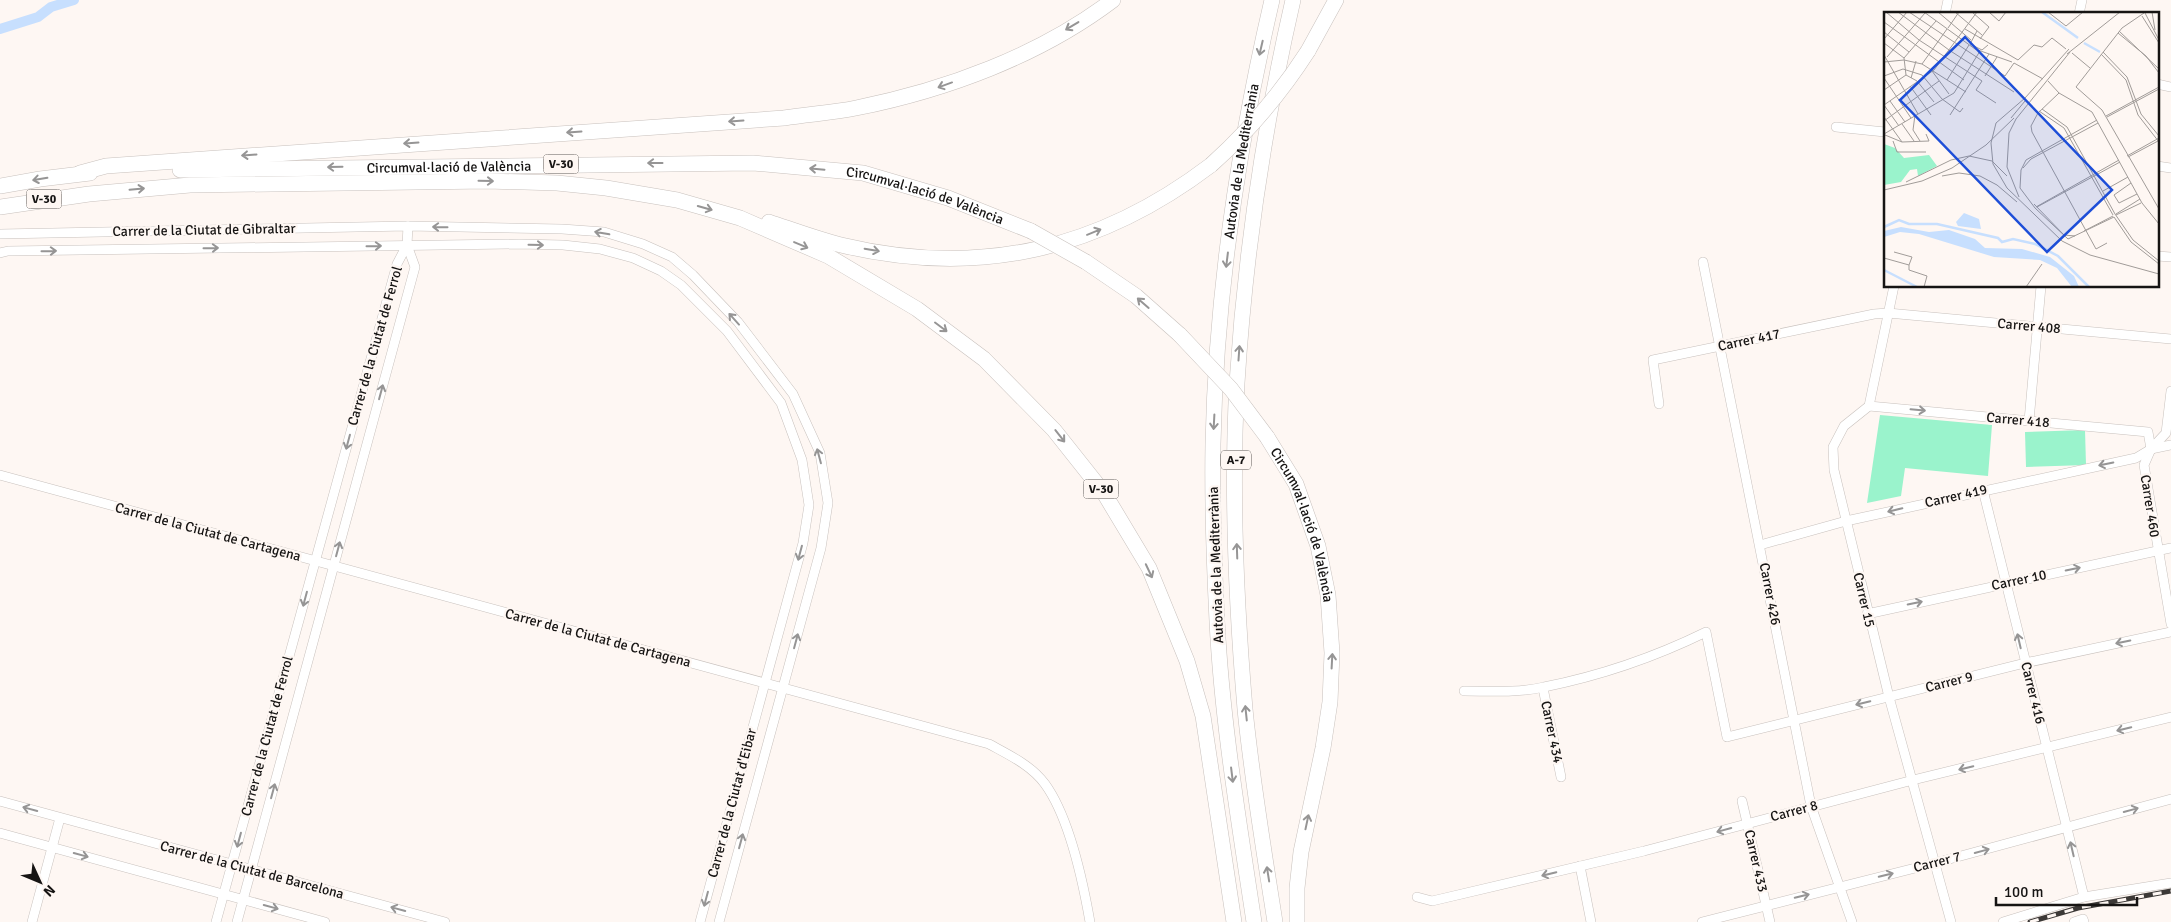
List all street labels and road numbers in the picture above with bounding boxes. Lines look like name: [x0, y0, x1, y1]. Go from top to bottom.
street label: Autovia de la Mediterrània: [1220, 82, 1262, 240]
road number: V-30: [544, 154, 578, 173]
street label: Circumval·lació de València: [366, 157, 531, 176]
street label: Circumval·lació de València: [845, 163, 1006, 228]
road number: V-30: [27, 190, 62, 208]
street label: Carrer de la Ciutat de Gibraltar: [112, 220, 297, 240]
street label: Carrer de la Ciutat de Ferrol: [344, 264, 406, 428]
street label: Carrer 408: [1997, 315, 2061, 337]
street label: Carrer 417: [1716, 325, 1782, 355]
street label: Carrer 418: [1986, 409, 2050, 431]
street label: Circumval·lació de València: [1267, 444, 1337, 603]
road number: A-7: [1221, 450, 1251, 470]
street label: Carrer 460: [2137, 473, 2163, 539]
road number: V-30: [1084, 479, 1118, 498]
street label: Carrer 419: [1923, 481, 1989, 511]
street label: Autovia de la Mediterrània: [1205, 486, 1227, 644]
street label: Carrer de la Ciutat de Cartagena: [113, 499, 303, 565]
street label: Carrer 426: [1756, 561, 1784, 627]
street label: Carrer 10: [1990, 566, 2048, 594]
street label: Carrer 15: [1849, 571, 1879, 629]
street label: Carrer de la Ciutat de Cartagena: [503, 605, 693, 671]
street label: Carrer de la Ciutat de Ferrol: [237, 654, 297, 818]
street label: Carrer 416: [2017, 660, 2049, 726]
street label: Carrer 9: [1924, 668, 1974, 696]
street label: Carrer 434: [1537, 699, 1567, 765]
street label: Carrer de la Ciutat d'Eibar: [704, 726, 760, 880]
street label: Carrer 8: [1768, 797, 1820, 825]
street label: Carrer 433: [1741, 828, 1771, 894]
street label: Carrer de la Ciutat de Barcelona: [158, 837, 346, 903]
street label: Carrer 7: [1912, 848, 1962, 876]

